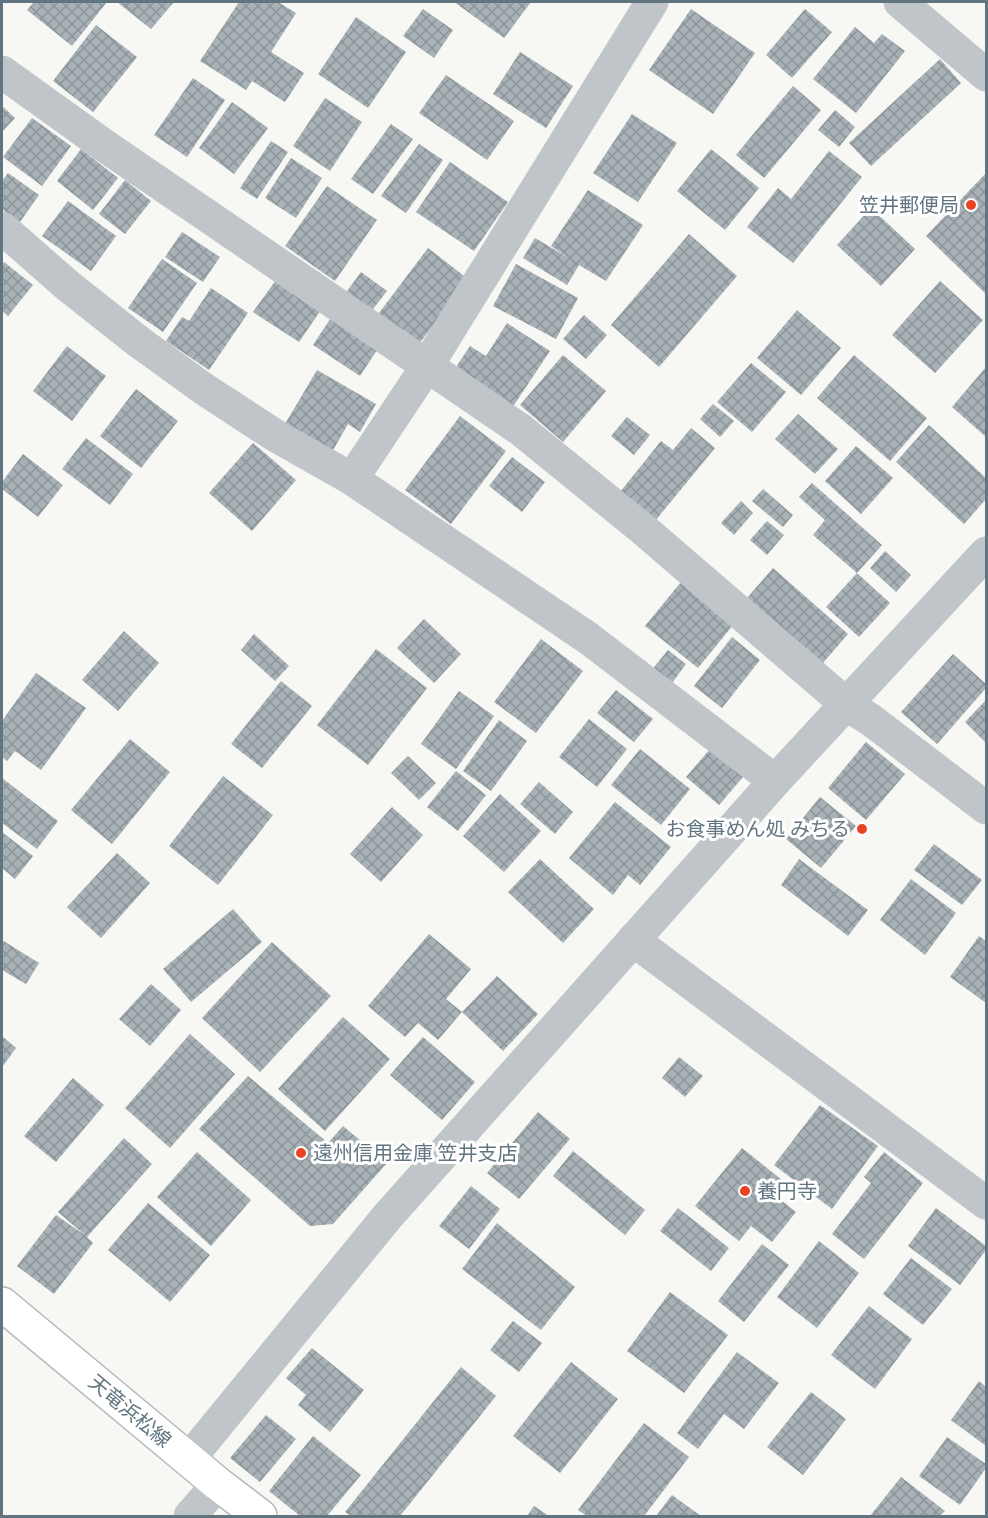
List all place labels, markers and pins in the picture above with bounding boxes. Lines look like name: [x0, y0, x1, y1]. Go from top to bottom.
place label: 笠井郵便局: [859, 193, 959, 216]
marker: 笠井郵便局: [964, 198, 978, 212]
place label: お食事めん処 みちる: [665, 817, 850, 840]
marker: お食事めん処 みちる: [855, 822, 869, 836]
place label: 遠州信用金庫 笠井支店: [313, 1141, 518, 1164]
marker: 遠州信用金庫 笠井支店: [294, 1146, 308, 1160]
place label: 養円寺: [757, 1179, 817, 1202]
marker: 養円寺: [738, 1184, 752, 1198]

